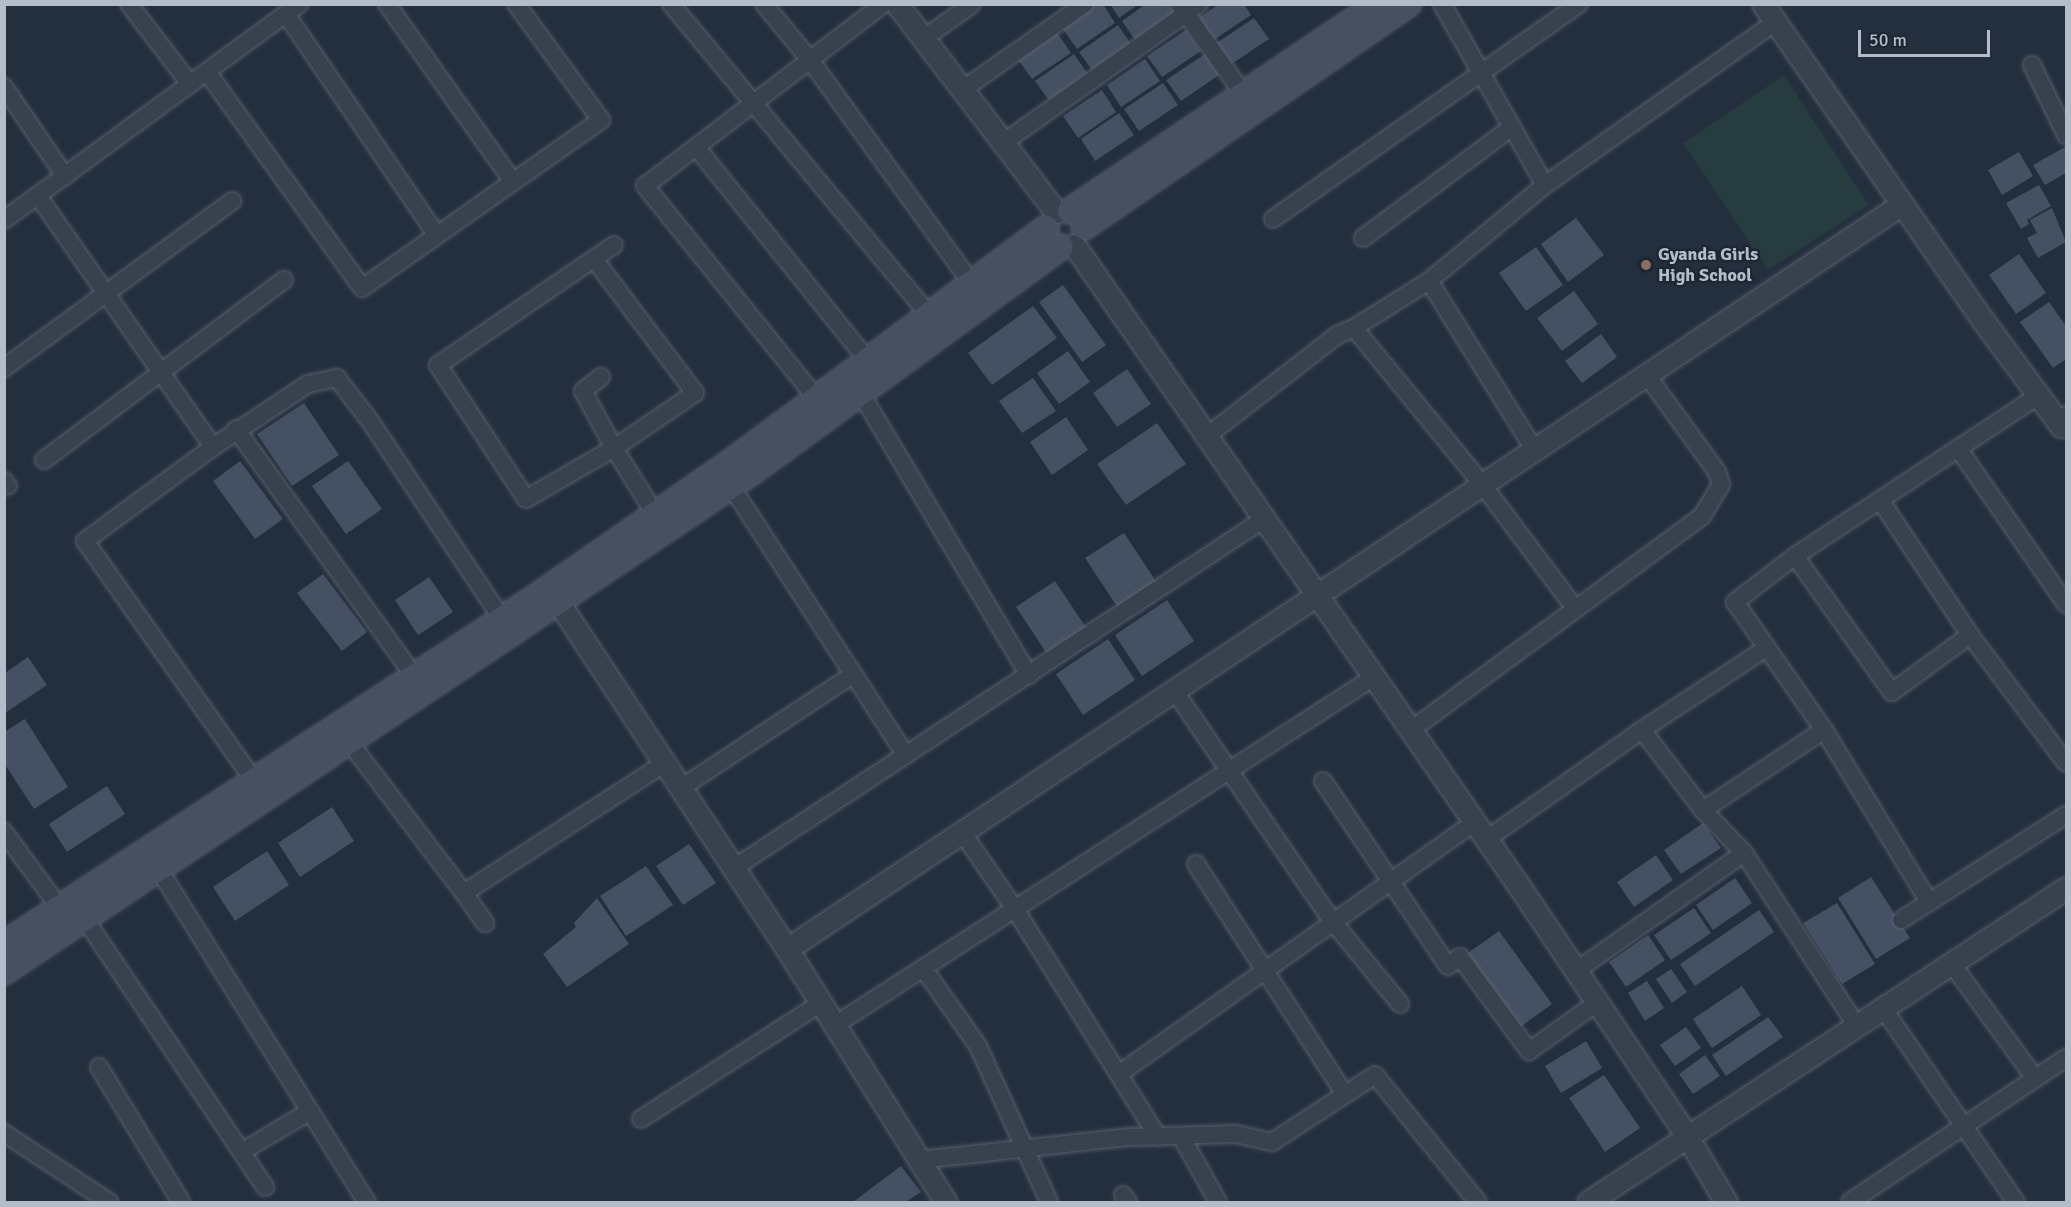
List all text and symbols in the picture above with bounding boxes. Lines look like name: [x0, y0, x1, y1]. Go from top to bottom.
scale bar: [1861, 18, 1993, 56]
text: 50 m: [1869, 29, 1907, 51]
place label: Gyanda Girls High School: [1658, 244, 1758, 286]
marker: Gyanda Girls High School: [1639, 258, 1653, 272]

